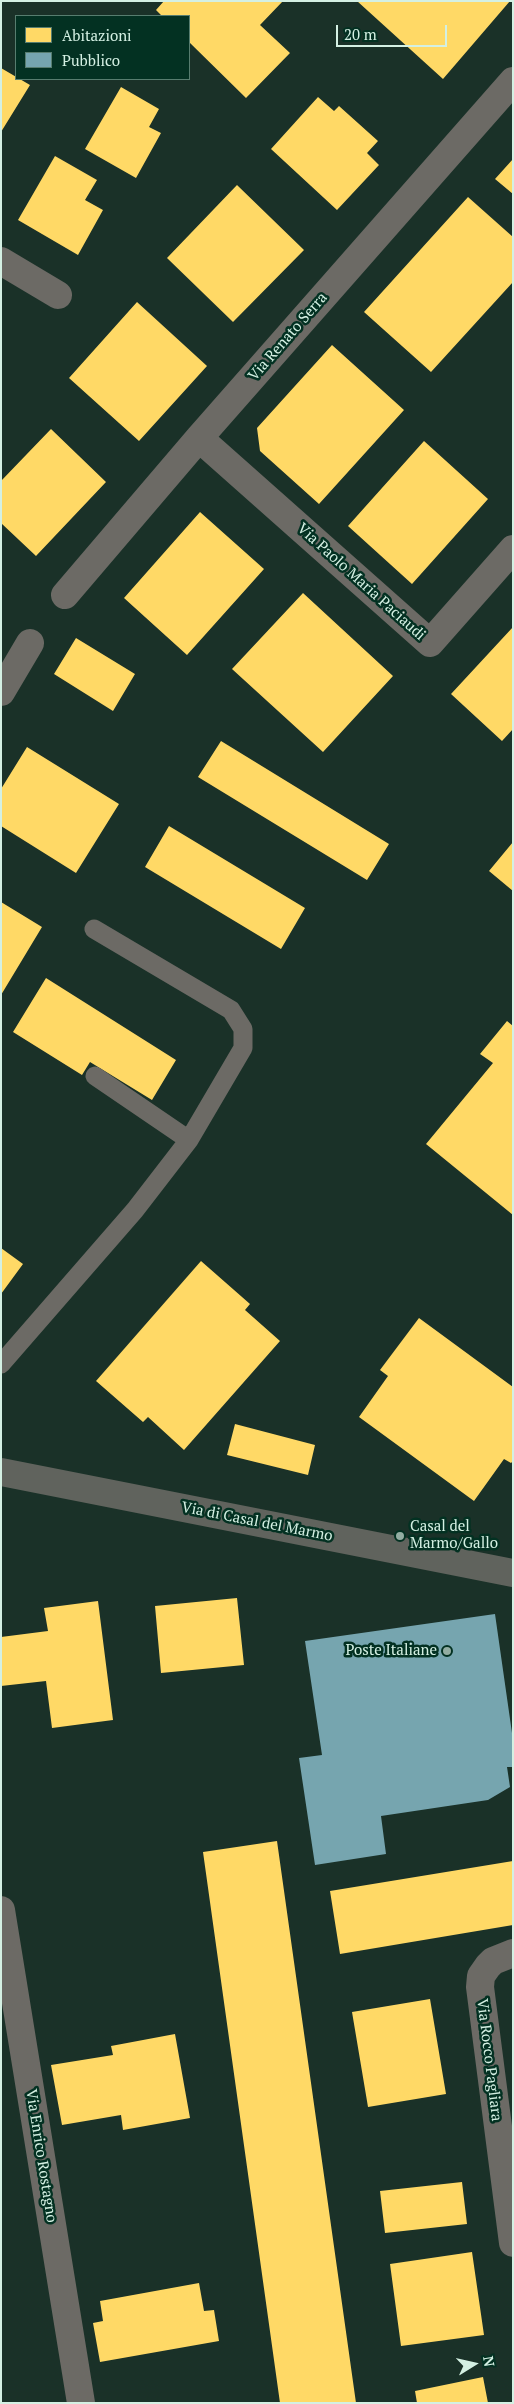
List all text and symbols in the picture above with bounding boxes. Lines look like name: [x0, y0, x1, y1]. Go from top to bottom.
legend: [15, 15, 190, 80]
scale bar: [339, 15, 450, 47]
text: 20 m: [344, 24, 377, 44]
text: Abitazioni: [62, 25, 132, 45]
text: Pubblico: [62, 50, 120, 70]
street label: Via Renato Serra: [245, 289, 331, 385]
street label: Via Paolo Maria Paciaudi: [293, 520, 429, 644]
street label: Via di Casal del Marmo: [180, 1499, 334, 1545]
place label: Casal del Marmo/Gallo: [410, 1518, 498, 1553]
marker: Casal del Marmo/Gallo: [394, 1530, 406, 1542]
place label: Poste Italiane: [345, 1642, 437, 1660]
marker: Poste Italiane: [441, 1645, 453, 1657]
street label: Via Rocco Pagliara: [473, 1998, 505, 2122]
street label: Via Enrico Rostagno: [22, 2088, 60, 2224]
north arrow: [449, 2339, 499, 2389]
text: N: [479, 2354, 500, 2368]

